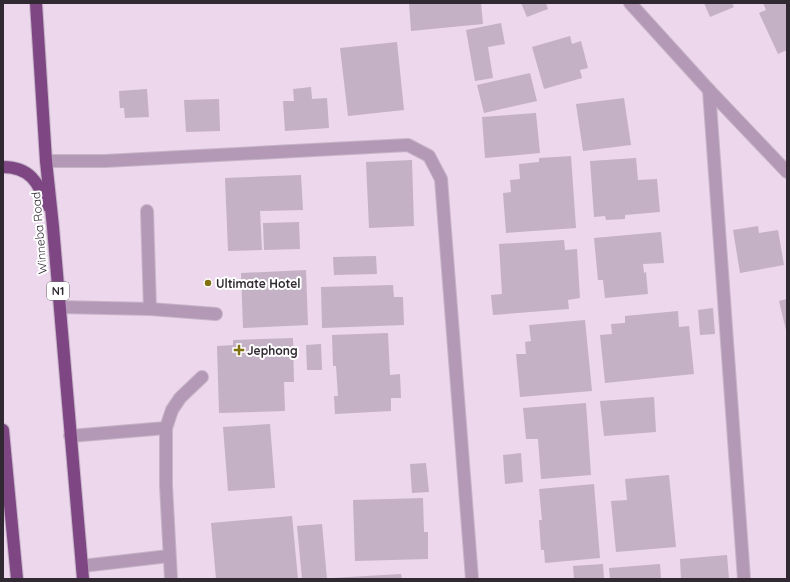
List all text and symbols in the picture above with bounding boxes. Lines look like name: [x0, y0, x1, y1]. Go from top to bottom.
street label: Winneba Road: [28, 191, 50, 275]
place label: Ultimate Hotel: [216, 276, 301, 291]
marker: Ultimate Hotel: [203, 278, 213, 288]
road number: N1: [47, 282, 69, 300]
place label: Jephong: [247, 343, 298, 358]
marker: Jephong: [234, 345, 244, 355]

